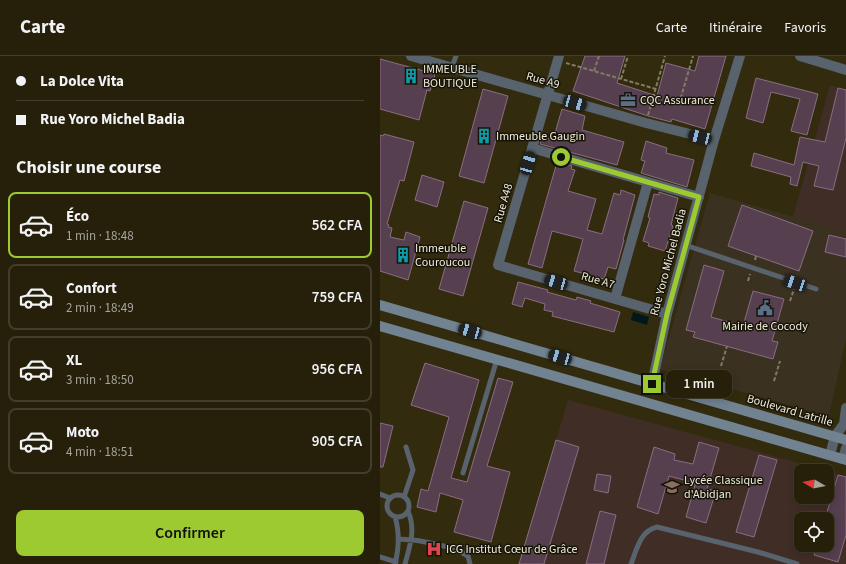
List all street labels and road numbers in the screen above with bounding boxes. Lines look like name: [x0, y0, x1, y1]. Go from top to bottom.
street label: Rue A9: [524, 68, 562, 93]
street label: Rue A48: [490, 181, 517, 225]
street label: Rue Yoro Michel Badia: [646, 207, 691, 318]
street label: Rue A7: [579, 268, 617, 293]
street label: Boulevard Latrille: [745, 390, 835, 431]

